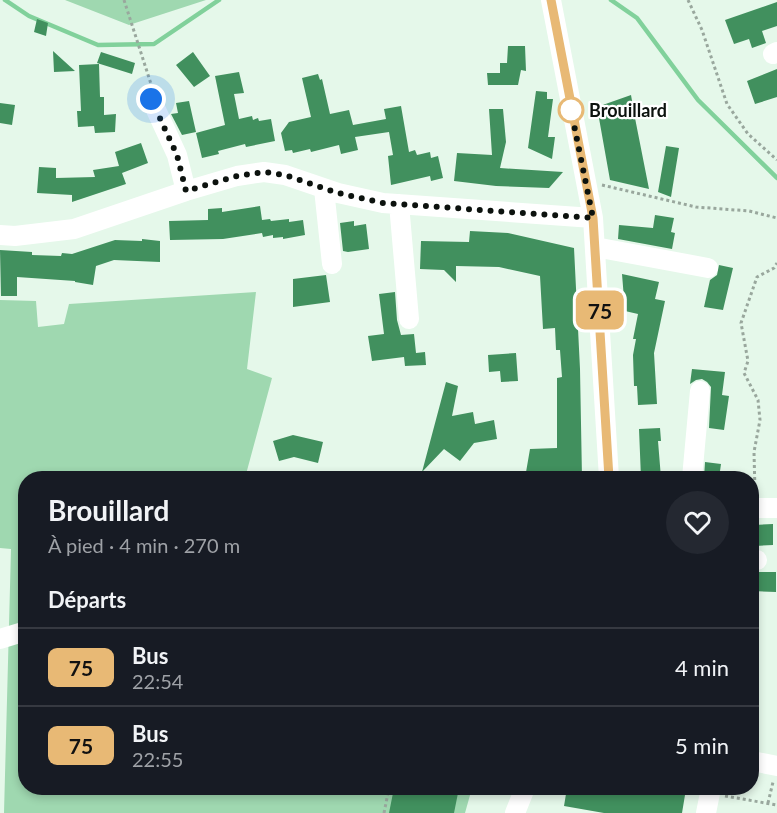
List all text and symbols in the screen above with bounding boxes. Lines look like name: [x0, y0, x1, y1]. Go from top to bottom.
your location: [136, 84, 166, 114]
marker: Brouillard: [558, 97, 584, 123]
place label: Brouillard: [589, 99, 667, 121]
line badge: 75: [573, 290, 627, 330]
text: 75: [588, 298, 612, 323]
button: heart: [666, 491, 729, 554]
text: Brouillard: [48, 493, 169, 527]
text: À pied · 4 min · 270 m: [48, 533, 240, 557]
text: Départs: [48, 586, 126, 613]
text: Bus: [132, 642, 168, 669]
text: 4 min: [675, 654, 729, 681]
text: 75: [69, 655, 93, 680]
text: 22:54: [132, 669, 183, 693]
text: Bus: [132, 720, 168, 747]
text: 5 min: [675, 732, 729, 759]
text: 75: [69, 733, 93, 758]
text: 22:55: [132, 747, 183, 771]

